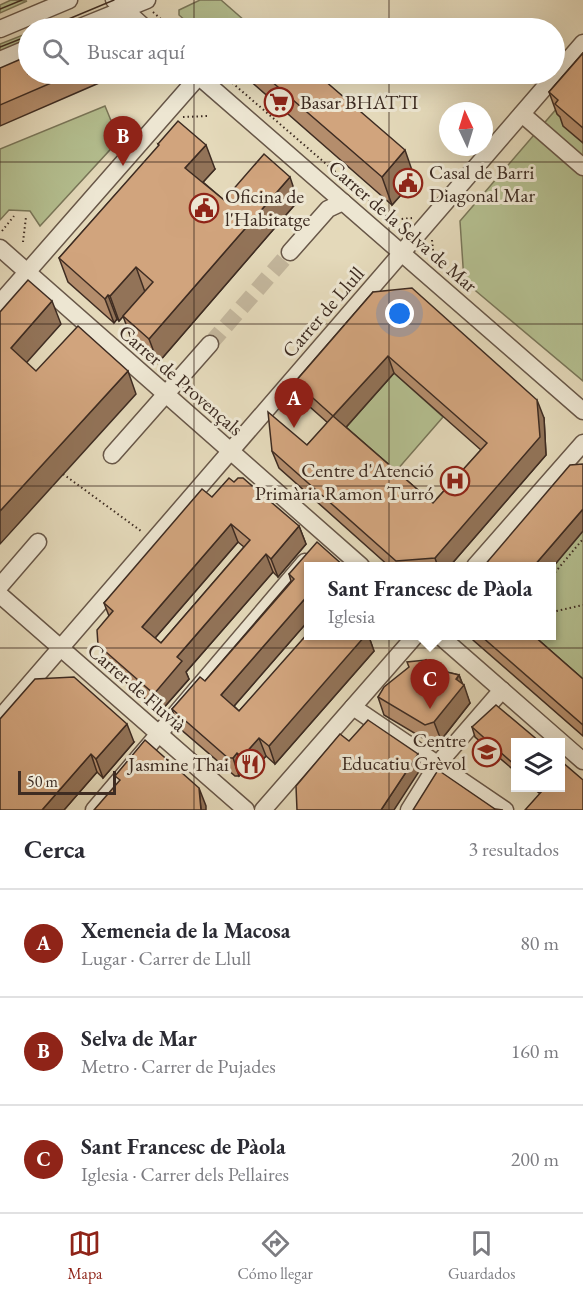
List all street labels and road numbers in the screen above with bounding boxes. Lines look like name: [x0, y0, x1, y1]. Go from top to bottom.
street label: Carrer de la Selva de Mar: [323, 154, 483, 298]
street label: Carrer de Llull: [276, 261, 370, 363]
street label: Carrer de Provençals: [113, 319, 249, 441]
street label: Carrer de Fluvià: [82, 637, 192, 737]

